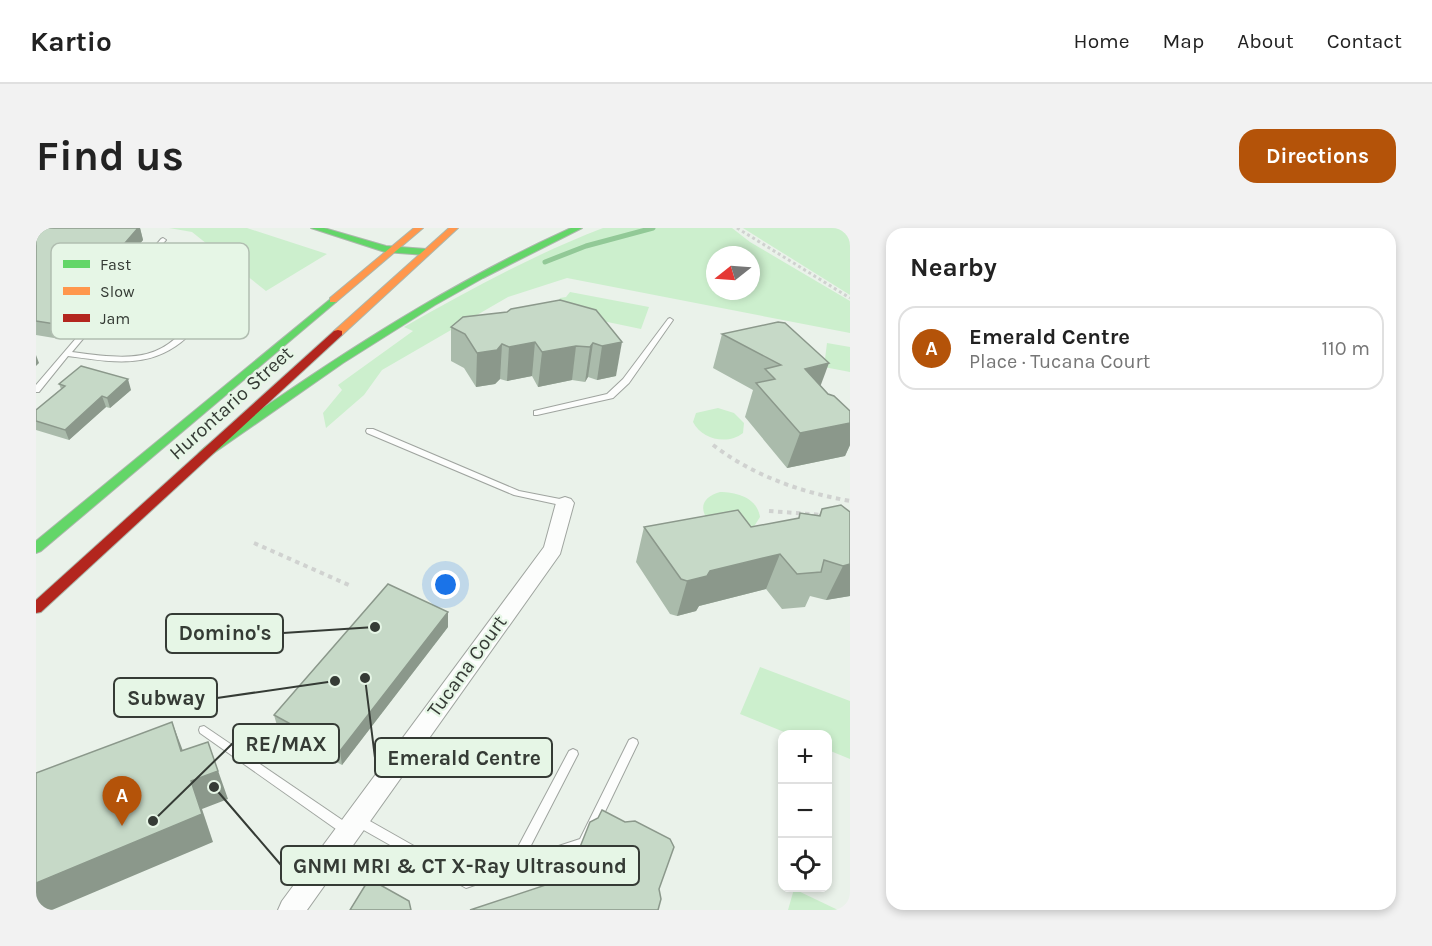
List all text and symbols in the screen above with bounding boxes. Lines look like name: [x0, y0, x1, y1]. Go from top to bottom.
text: Kartio: [30, 25, 112, 58]
text: Home: [1074, 29, 1130, 53]
text: Map: [1163, 29, 1204, 53]
text: About: [1237, 29, 1294, 53]
text: Contact: [1327, 29, 1402, 53]
button: Directions: [1239, 129, 1396, 183]
text: Find us: [36, 131, 184, 181]
legend: [51, 243, 249, 339]
north arrow: [706, 246, 760, 300]
text: Nearby: [910, 252, 997, 283]
text: Fast: [100, 255, 131, 274]
text: Slow: [100, 282, 135, 301]
text: Jam: [100, 309, 130, 328]
text: Emerald Centre: [969, 324, 1130, 350]
text: A: [925, 337, 938, 360]
text: 110 m: [1321, 337, 1370, 360]
street label: Hurontario Street: [165, 341, 298, 464]
text: Place · Tucana Court: [969, 350, 1150, 373]
your location: [431, 570, 460, 599]
street label: Tucana Court: [422, 610, 512, 721]
callout: Domino's: [166, 614, 283, 653]
text: Domino's: [179, 621, 271, 645]
callout: Subway: [114, 678, 217, 717]
text: Subway: [127, 686, 206, 710]
callout: RE/MAX: [233, 724, 339, 763]
map controls: [778, 730, 832, 892]
button: +: [778, 730, 832, 784]
text: RE/MAX: [245, 732, 327, 756]
callout: Emerald Centre: [375, 738, 552, 777]
text: Emerald Centre: [387, 746, 541, 770]
pin: A: [102, 776, 142, 826]
button: −: [778, 784, 832, 838]
button: locate: [778, 838, 832, 892]
callout: GNMI MRI & CT X-Ray Ultrasound: [281, 846, 639, 885]
text: GNMI MRI & CT X-Ray Ultrasound: [293, 854, 627, 878]

